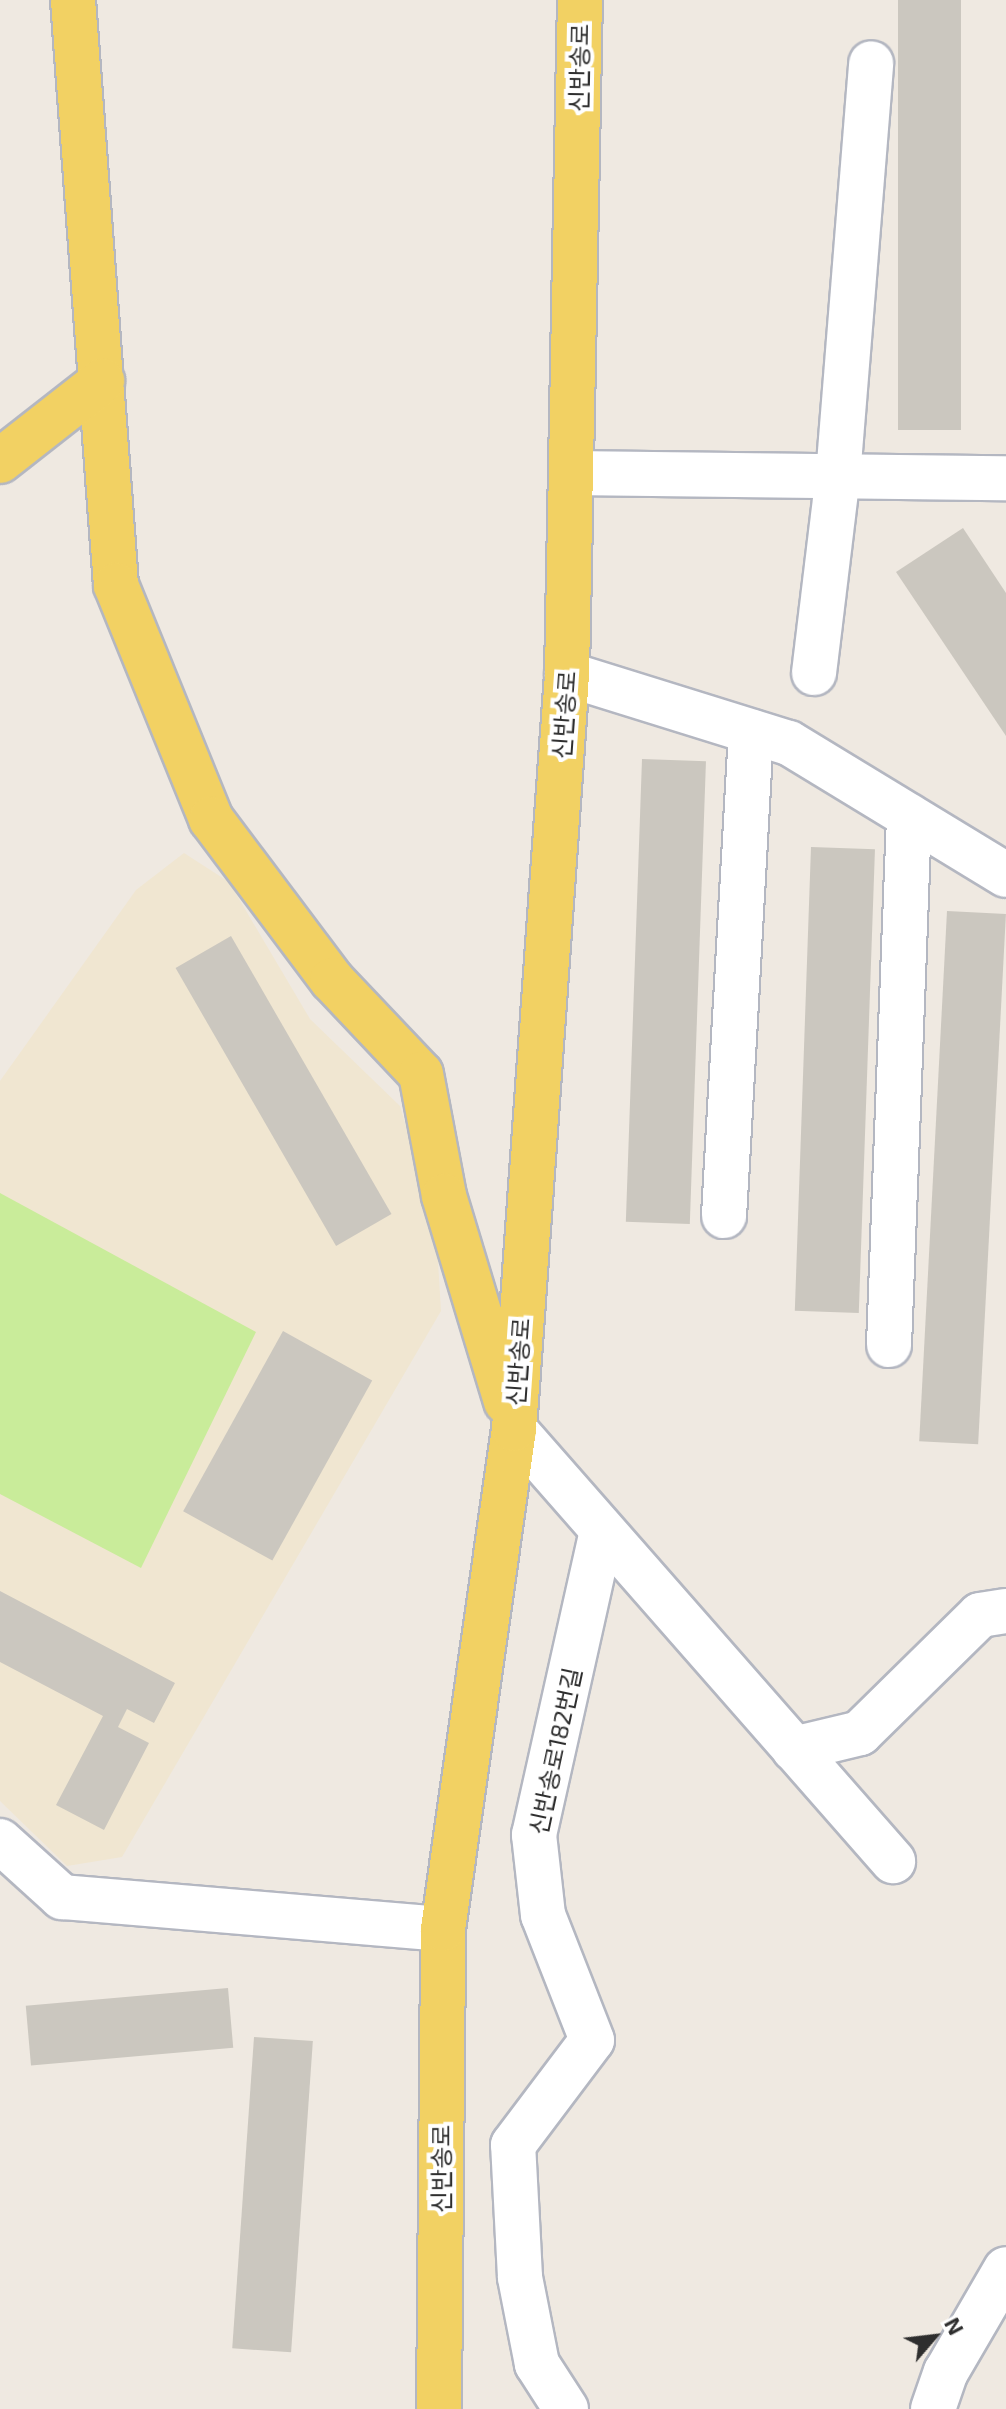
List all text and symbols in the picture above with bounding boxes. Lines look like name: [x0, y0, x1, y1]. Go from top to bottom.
street label: 신반송로: [564, 24, 594, 112]
street label: 신반송로: [547, 670, 581, 760]
street label: 신반송로: [501, 1317, 535, 1407]
street label: 신반송로182번길: [523, 1665, 587, 1837]
street label: 신반송로: [427, 2125, 455, 2213]
north arrow: [894, 2297, 974, 2377]
text: N: [940, 2313, 970, 2339]

